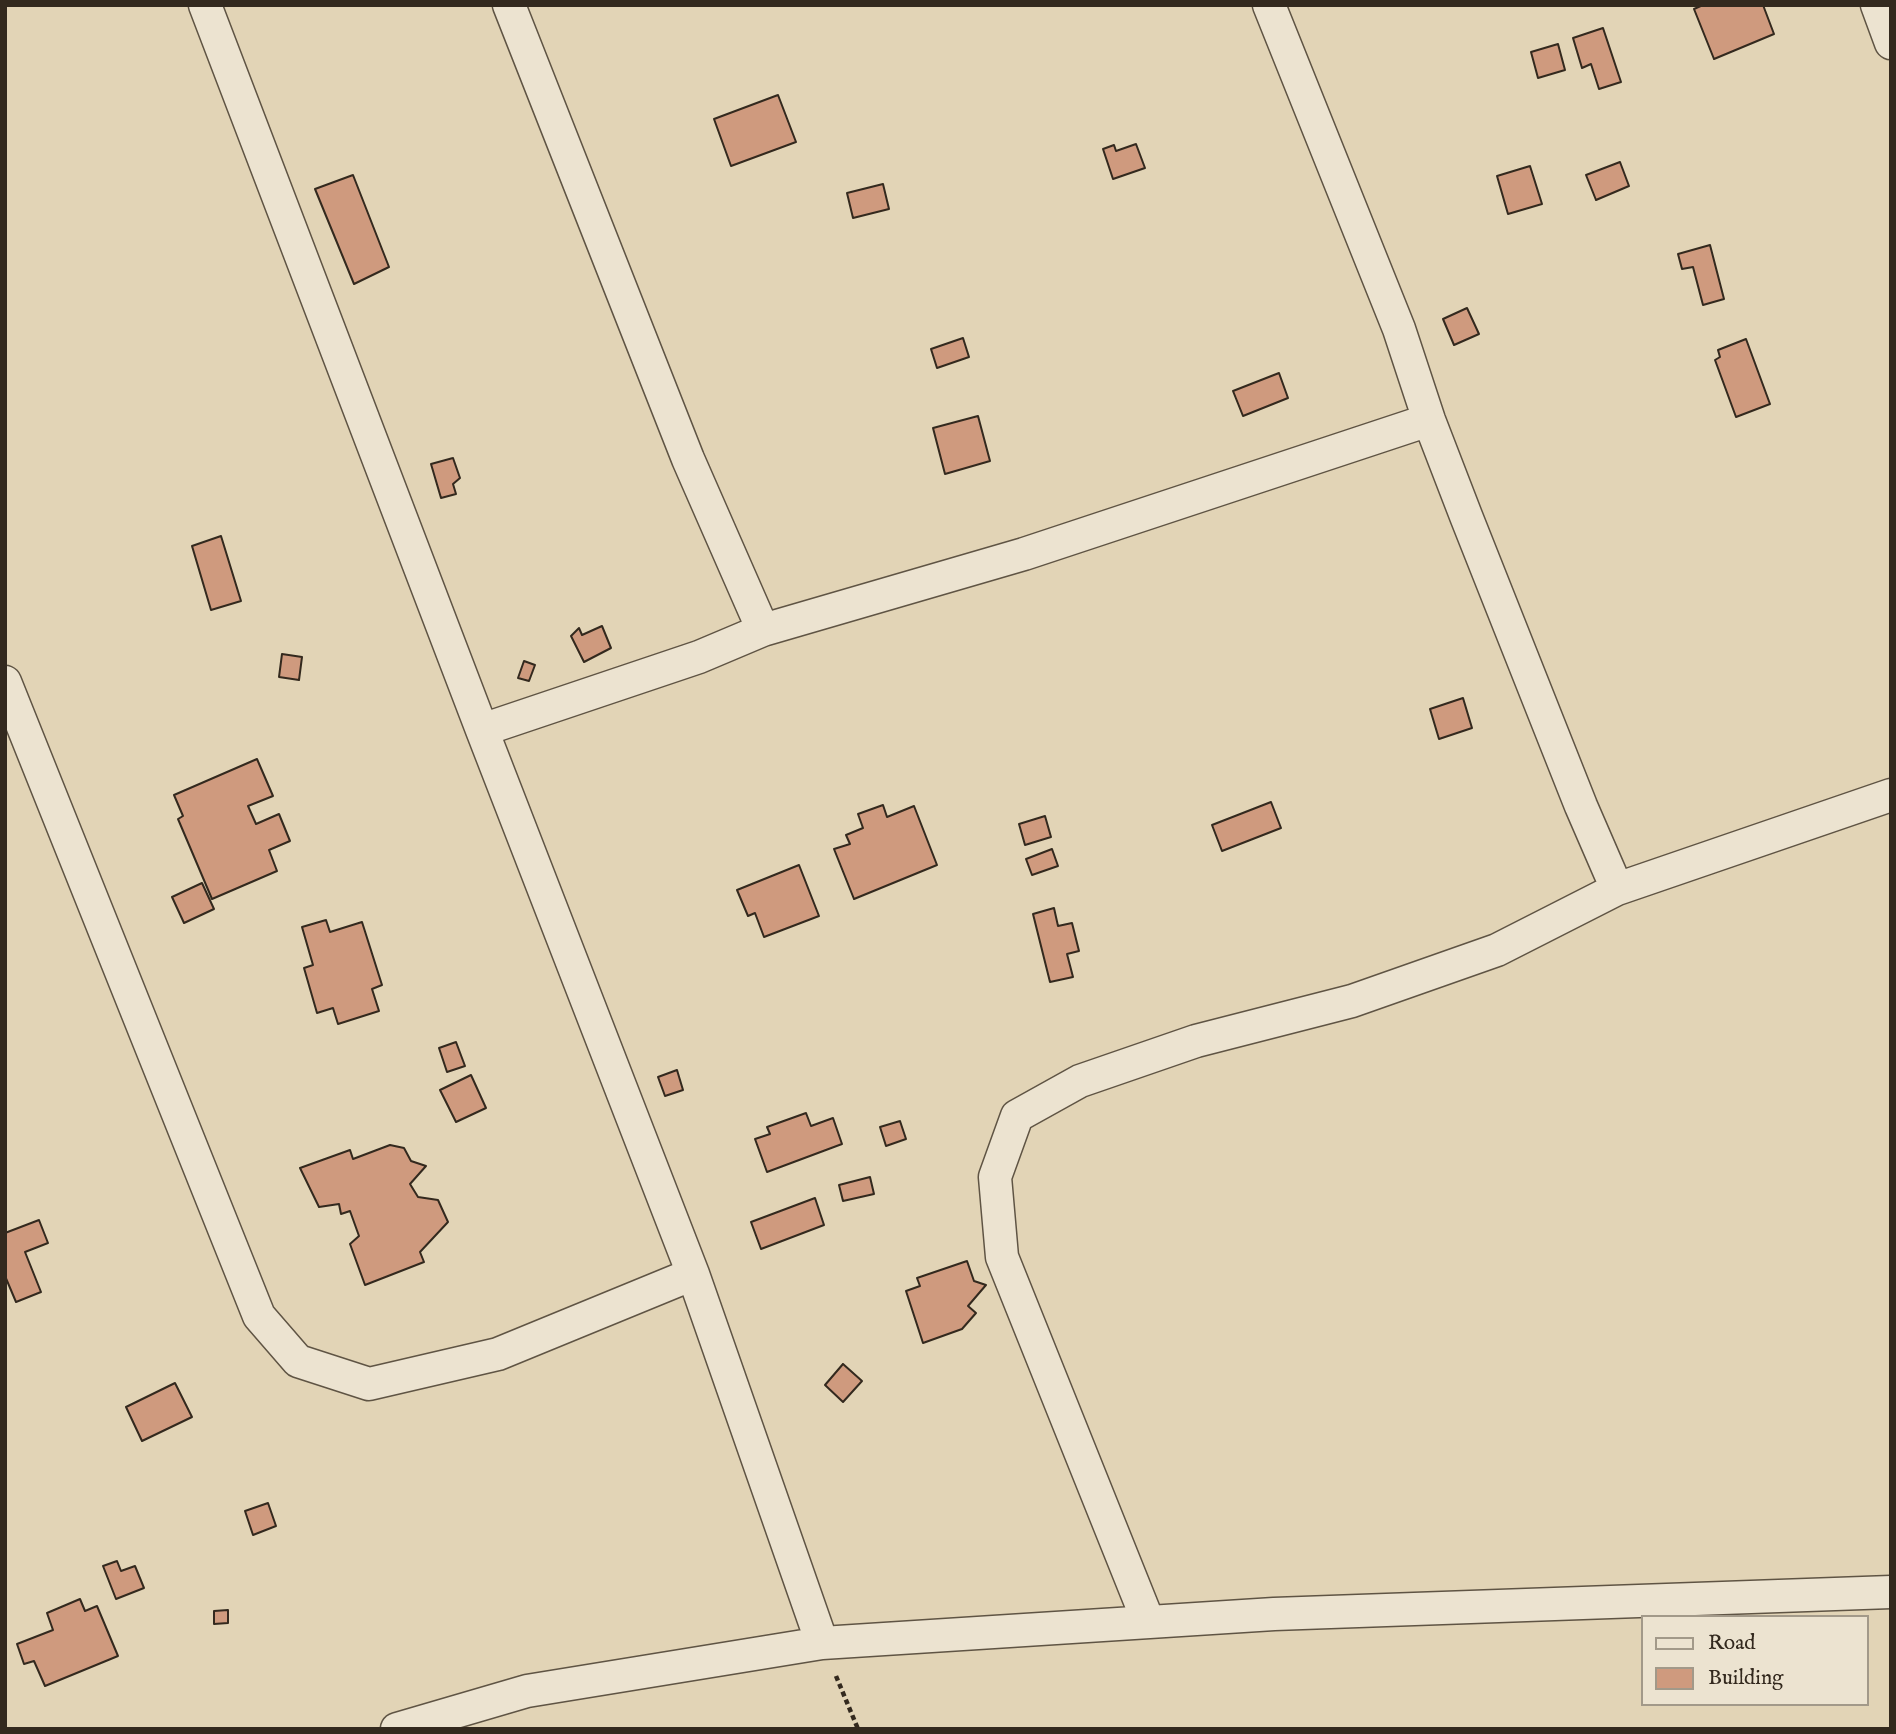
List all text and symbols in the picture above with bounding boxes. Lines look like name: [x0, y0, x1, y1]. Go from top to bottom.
legend: [1640, 1615, 1868, 1706]
text: Road: [1708, 1630, 1755, 1657]
text: Building: [1708, 1665, 1783, 1692]

